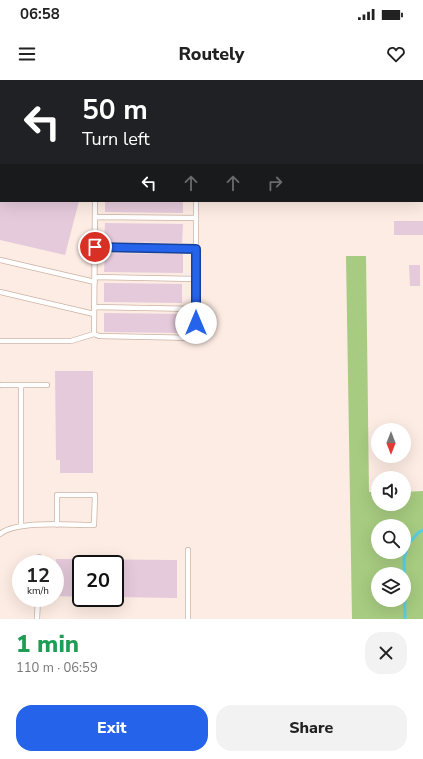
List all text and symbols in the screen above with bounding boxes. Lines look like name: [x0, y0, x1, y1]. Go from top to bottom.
text: 06:58: [20, 4, 60, 24]
text: Routely: [179, 42, 244, 66]
icon: menu: [16, 43, 38, 65]
icon: heart: [385, 43, 407, 65]
text: 50 m: [82, 91, 148, 129]
icon: left: [16, 96, 68, 148]
text: Turn left: [82, 127, 150, 151]
icon: left: [138, 172, 160, 194]
icon: ahead: [180, 172, 202, 194]
icon: ahead: [222, 172, 244, 194]
icon: right: [264, 172, 286, 194]
pin: [78, 230, 112, 264]
icon: arrive: [84, 236, 106, 258]
position arrow: [175, 302, 217, 344]
north arrow: [371, 423, 411, 463]
map controls: [371, 423, 411, 607]
button: sound: [371, 471, 411, 511]
button: search: [371, 519, 411, 559]
speed limit sign: 20: [72, 555, 124, 607]
text: 12: [26, 562, 50, 589]
button: layers: [371, 567, 411, 607]
text: km/h: [27, 584, 49, 598]
text: 1 min: [16, 628, 79, 660]
button: close: [365, 632, 407, 674]
text: 110 m · 06:59: [16, 659, 98, 677]
button: Exit: [16, 705, 208, 751]
button: Share: [216, 705, 407, 751]

